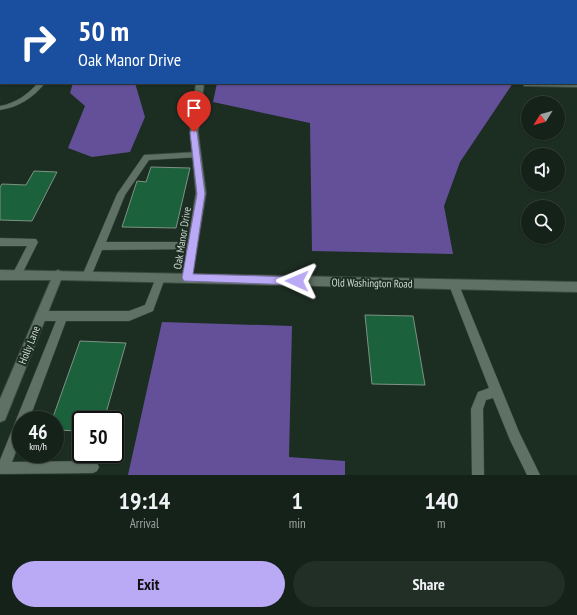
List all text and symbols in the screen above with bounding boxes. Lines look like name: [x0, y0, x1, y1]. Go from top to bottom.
text: 50 m: [78, 12, 129, 49]
icon: right: [12, 16, 64, 68]
text: Oak Manor Drive: [78, 48, 181, 71]
pin: [177, 91, 211, 132]
north arrow: [521, 96, 565, 140]
map controls: [521, 96, 565, 244]
icon: arrive: [183, 97, 205, 119]
button: sound: [521, 148, 565, 192]
button: search: [521, 200, 565, 244]
street label: Oak Manor Drive: [170, 205, 194, 270]
position arrow: [276, 260, 318, 302]
street label: Old Washington Road: [331, 275, 413, 291]
street label: Holly Lane: [15, 323, 43, 366]
speed limit sign: 50: [72, 411, 124, 463]
text: 46: [28, 419, 48, 445]
text: km/h: [29, 440, 47, 453]
text: 19:14: [118, 485, 170, 516]
text: 1: [291, 485, 303, 516]
text: 140: [424, 485, 459, 516]
text: Arrival: [130, 515, 159, 532]
text: min: [289, 515, 306, 532]
text: m: [437, 515, 446, 532]
button: Exit: [12, 561, 285, 607]
button: Share: [293, 561, 565, 607]

